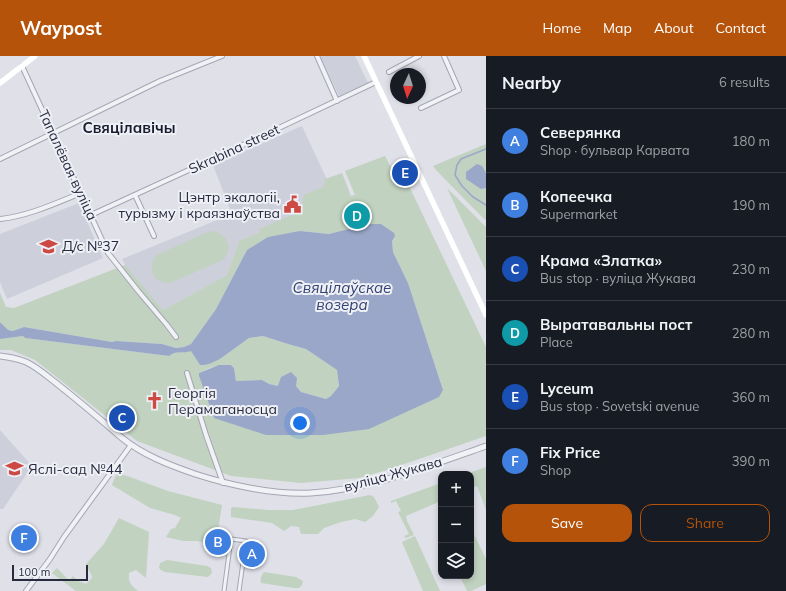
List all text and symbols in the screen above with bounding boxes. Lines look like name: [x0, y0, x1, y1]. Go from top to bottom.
text: Waypost: [20, 16, 102, 40]
text: Home: [542, 19, 581, 37]
text: Map: [603, 19, 632, 37]
text: About: [654, 19, 694, 37]
text: Contact: [716, 19, 766, 37]
north arrow: [390, 68, 426, 104]
text: Nearby: [502, 72, 561, 93]
text: 6 results: [719, 74, 770, 90]
street label: Тапалёвая вуліца: [34, 107, 102, 223]
district label: Свяцілавічы: [82, 118, 176, 137]
street label: Skrabina street: [186, 120, 282, 178]
text: Северянка: [540, 123, 621, 142]
text: A: [510, 133, 520, 149]
text: 180 m: [732, 133, 770, 149]
text: Shop · бульвар Карвата: [540, 142, 690, 158]
pin: E: [392, 158, 418, 188]
text: Копеечка: [540, 187, 612, 206]
place label: Цэнтр экалогіі, турызму і краязнаўства: [119, 188, 280, 222]
public building icon: Цэнтр экалогіі, турызму і краязнаўства: [283, 195, 303, 215]
text: B: [511, 197, 519, 213]
text: 190 m: [732, 197, 770, 213]
pin: D: [344, 201, 370, 231]
text: Supermarket: [540, 206, 617, 222]
school or university icon: Д/с №37: [39, 236, 59, 256]
place label: Д/с №37: [62, 237, 119, 255]
text: Крама «Златка»: [540, 251, 662, 270]
text: C: [511, 261, 519, 277]
text: 230 m: [732, 261, 770, 277]
text: Bus stop · вуліца Жукава: [540, 270, 696, 286]
water label: Свяцілаўскае возера: [293, 278, 391, 314]
text: Выратавальны пост: [540, 315, 692, 334]
text: D: [510, 325, 520, 341]
text: 280 m: [732, 325, 770, 341]
text: Place: [540, 334, 573, 350]
text: Lyceum: [540, 379, 594, 398]
place label: Георгія Перамаганосца: [168, 384, 277, 418]
text: E: [511, 389, 519, 405]
text: 360 m: [732, 389, 770, 405]
church icon: Георгія Перамаганосца: [145, 391, 165, 411]
text: Bus stop · Sovetski avenue: [540, 398, 699, 414]
pin: C: [109, 403, 135, 433]
your location: [290, 413, 310, 433]
text: Fix Price: [540, 443, 600, 462]
street label: вуліца Жукава: [342, 452, 444, 496]
text: F: [511, 453, 519, 469]
text: 390 m: [732, 453, 770, 469]
school or university icon: Яслі-сад №44: [5, 459, 25, 479]
place label: Яслі-сад №44: [28, 460, 123, 478]
text: Shop: [540, 462, 571, 478]
map controls: [438, 471, 474, 579]
button: +: [438, 471, 474, 507]
button: Save: [502, 504, 632, 542]
button: Share: [640, 504, 770, 542]
button: −: [438, 507, 474, 543]
pin: F: [11, 523, 37, 553]
pin: B: [205, 527, 231, 557]
pin: A: [239, 539, 265, 569]
button: layers: [438, 543, 474, 579]
scale bar: [12, 563, 88, 582]
text: 100 m: [18, 565, 50, 579]

